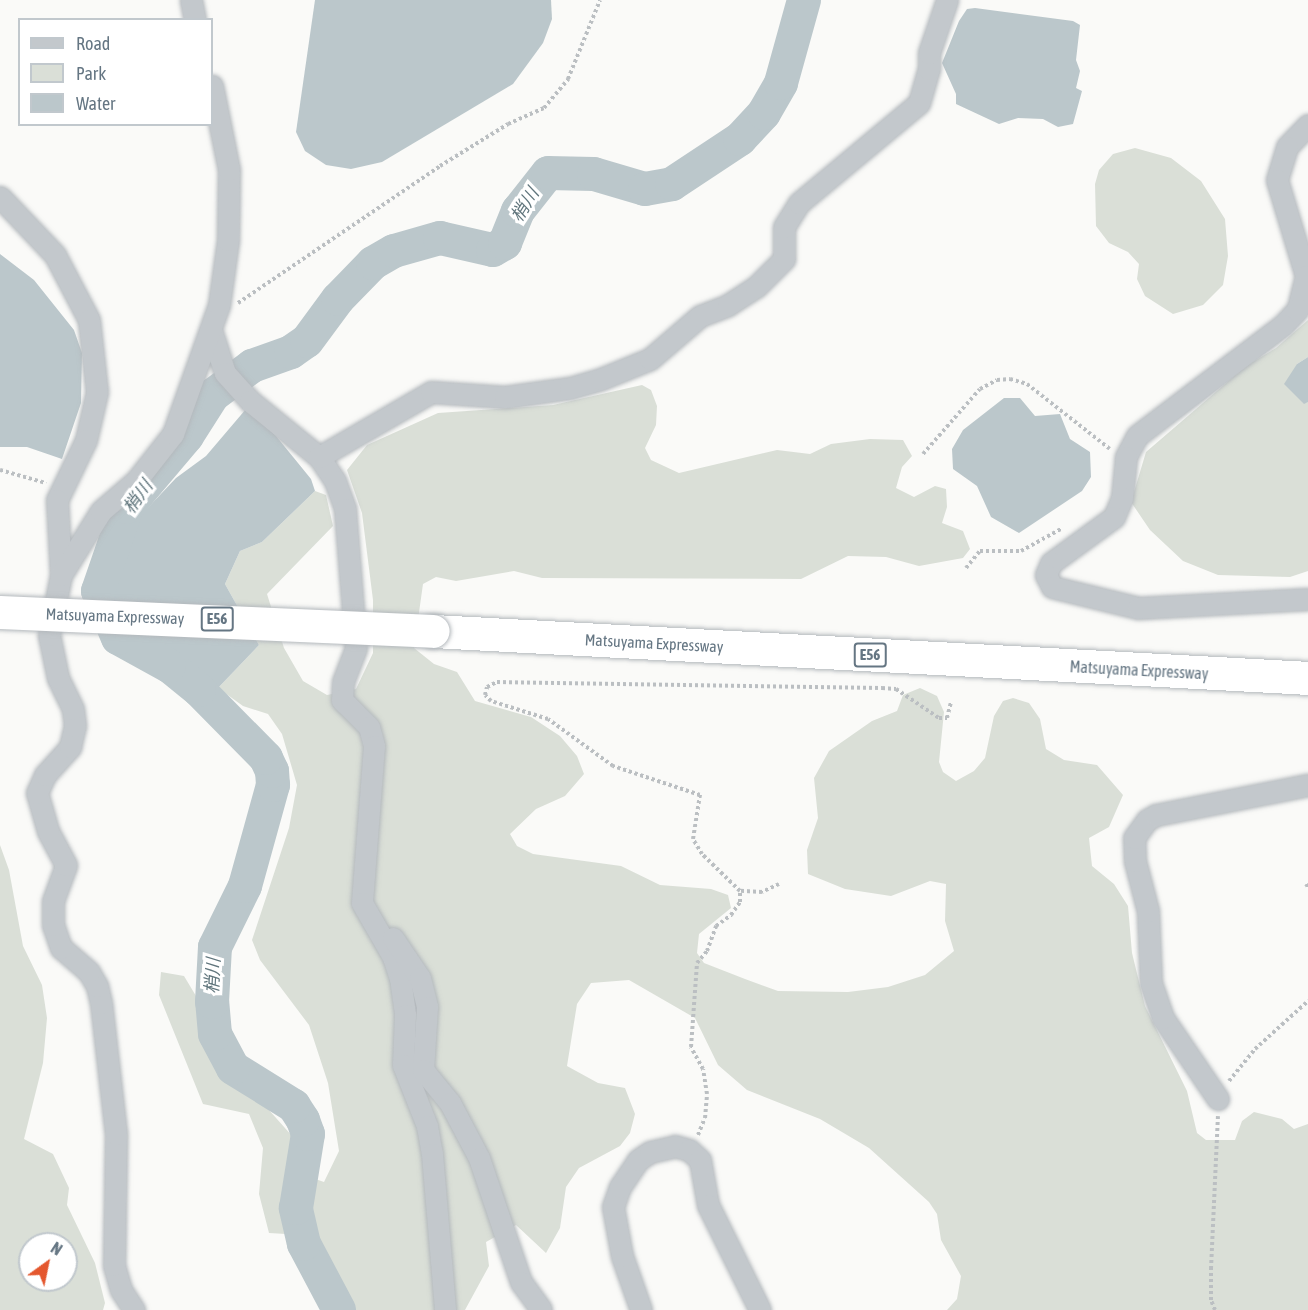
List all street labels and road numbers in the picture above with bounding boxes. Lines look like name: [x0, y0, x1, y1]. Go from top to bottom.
street label: Matsuyama Expressway: [45, 604, 185, 628]
road number: E56: [200, 607, 234, 631]
street label: Matsuyama Expressway: [584, 630, 724, 656]
road number: E56: [854, 643, 886, 667]
street label: Matsuyama Expressway: [1069, 657, 1209, 683]

